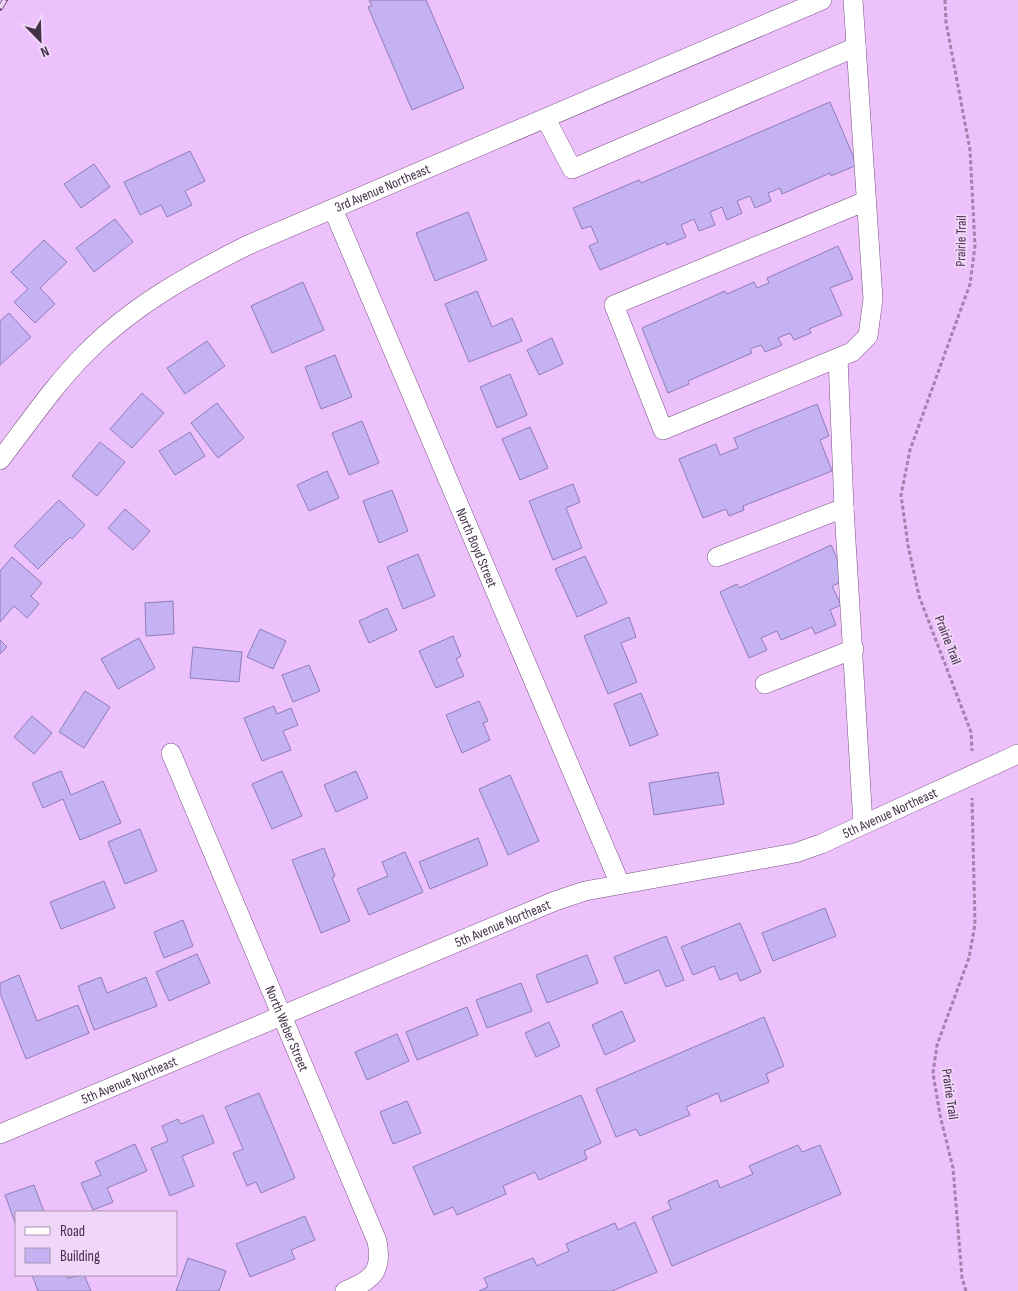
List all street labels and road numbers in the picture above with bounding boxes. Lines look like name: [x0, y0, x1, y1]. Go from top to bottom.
street label: 3rd Avenue Northeast: [332, 160, 433, 216]
street label: Prairie Trail: [952, 215, 970, 267]
street label: North Boyd Street: [453, 505, 501, 590]
street label: Prairie Trail: [931, 613, 965, 667]
street label: 5th Avenue Northeast: [840, 784, 940, 842]
street label: 5th Avenue Northeast: [452, 895, 553, 951]
street label: North Weber Street: [262, 983, 313, 1074]
street label: 5th Avenue Northeast: [79, 1052, 180, 1107]
street label: Prairie Trail: [938, 1067, 962, 1121]

